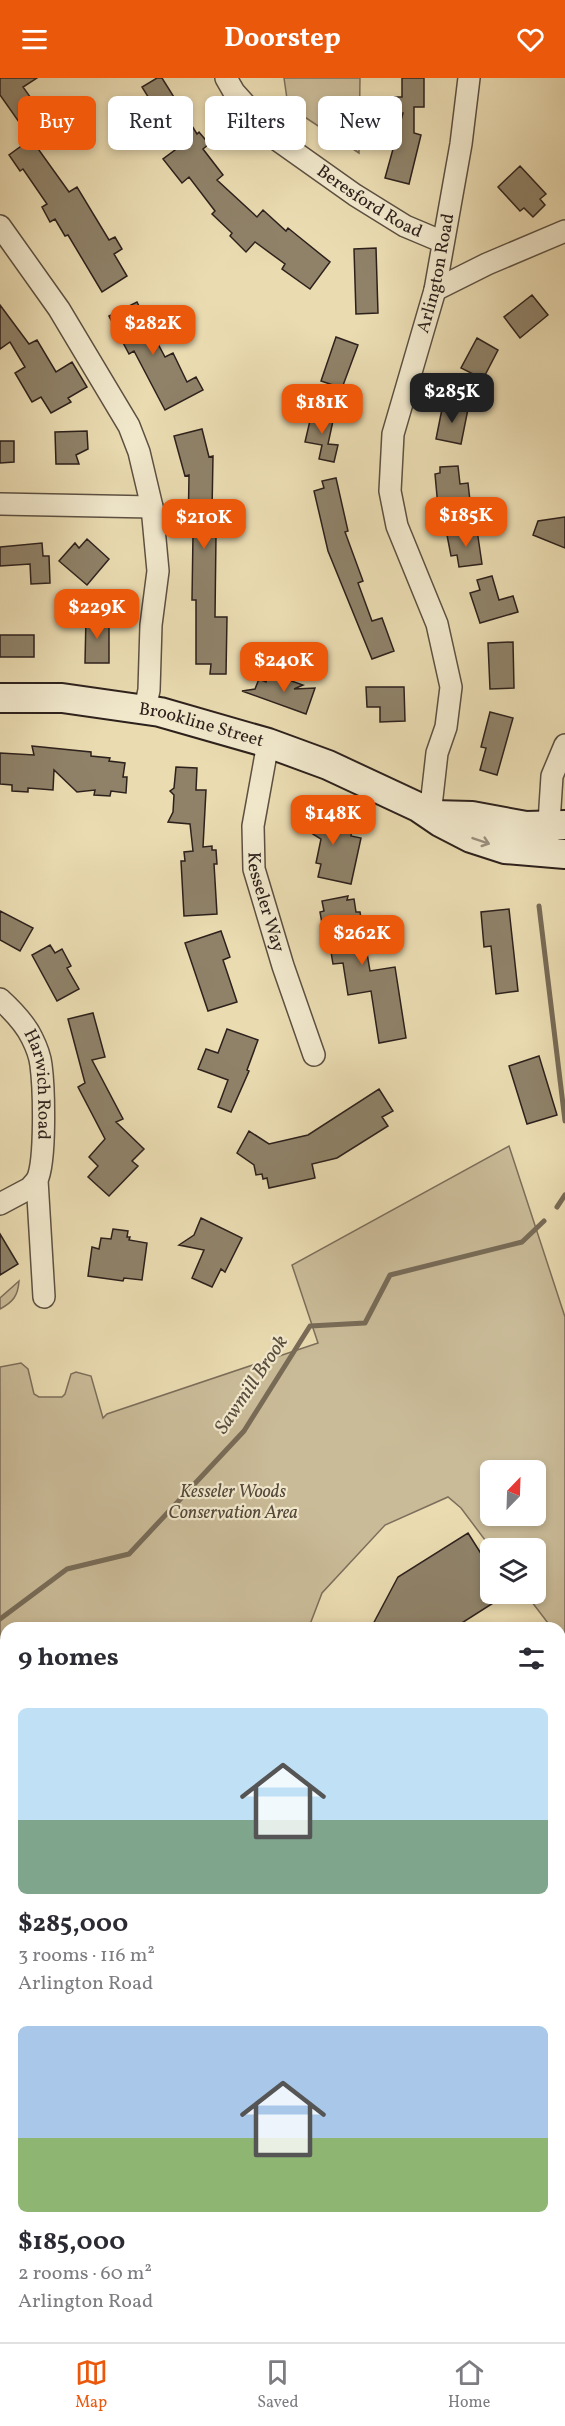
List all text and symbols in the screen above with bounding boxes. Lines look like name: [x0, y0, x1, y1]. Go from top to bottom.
text: Doorstep: [224, 20, 341, 58]
icon: menu: [18, 23, 51, 56]
icon: heart: [514, 23, 547, 56]
chip: Buy: [18, 96, 96, 150]
chip: Rent: [108, 96, 193, 150]
chip: Filters: [205, 96, 306, 150]
chip: New: [318, 96, 402, 150]
street label: Beresford Road: [311, 159, 426, 244]
street label: Arlington Road: [411, 212, 461, 336]
pin: $282K: [111, 305, 195, 356]
text: $282K: [124, 310, 182, 338]
pin: $285K: [410, 373, 494, 424]
text: $285K: [424, 378, 480, 406]
pin: $181K: [280, 384, 364, 435]
text: $181K: [296, 389, 348, 417]
pin: $185K: [424, 497, 508, 548]
pin: $210K: [162, 499, 246, 550]
text: $185K: [439, 502, 493, 530]
text: $210K: [176, 504, 232, 532]
pin: $229K: [55, 589, 139, 640]
text: $229K: [68, 594, 126, 622]
pin: $240K: [242, 642, 326, 693]
text: $240K: [254, 647, 314, 675]
street label: Brookline Street: [137, 697, 267, 754]
pin: $148K: [291, 795, 375, 846]
text: $148K: [305, 800, 361, 828]
one-way arrow: [471, 837, 490, 848]
street label: Kesseler Way: [241, 852, 291, 956]
pin: $262K: [320, 915, 404, 966]
text: $262K: [333, 920, 391, 948]
street label: Harwich Road: [17, 1025, 56, 1140]
water label: Sawmill Brook: [209, 1330, 295, 1440]
north arrow: [480, 1460, 546, 1526]
map controls: [480, 1460, 546, 1604]
park label: Kesseler Woods Conservation Area: [168, 1480, 298, 1526]
button: layers: [480, 1538, 546, 1604]
text: 9 homes: [18, 1640, 119, 1676]
icon: filters: [515, 1642, 548, 1675]
icon: home: [229, 1747, 337, 1855]
text: $285,000: [18, 1906, 128, 1942]
text: 3 rooms · 116 m²: [18, 1942, 155, 1970]
text: Arlington Road: [18, 1970, 153, 1998]
icon: home: [229, 2065, 337, 2173]
text: $185,000: [18, 2224, 125, 2260]
text: 2 rooms · 60 m²: [18, 2260, 152, 2288]
text: Arlington Road: [18, 2288, 153, 2316]
tab: Map: [75, 2356, 108, 2414]
tab: Saved: [257, 2356, 298, 2414]
tab: Home: [448, 2356, 490, 2414]

